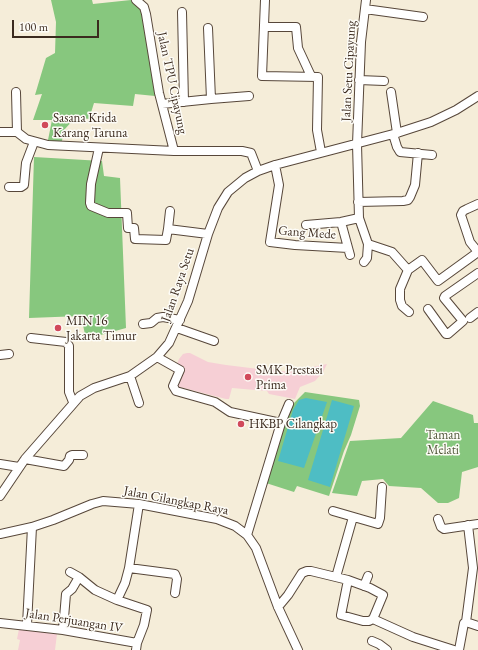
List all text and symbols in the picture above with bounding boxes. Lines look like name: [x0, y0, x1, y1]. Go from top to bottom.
scale bar: [14, 12, 101, 38]
text: 100 m: [19, 19, 48, 35]
street label: Jalan Setu Cipayung: [339, 20, 359, 122]
street label: Jalan TPU Cipayung: [154, 30, 190, 136]
place label: Sasana Krida Karang Taruna: [53, 110, 127, 141]
marker: Sasana Krida Karang Taruna: [40, 120, 50, 130]
street label: Gang Mede: [278, 223, 336, 243]
street label: Jalan Raya Setu: [158, 246, 198, 324]
place label: MIN 16 Jakarta Timur: [66, 313, 136, 344]
marker: MIN 16 Jakarta Timur: [53, 323, 63, 333]
place label: SMK Prestasi Prima: [256, 362, 323, 393]
marker: SMK Prestasi Prima: [243, 372, 253, 382]
place label: HKBP Cilangkap: [249, 416, 337, 432]
marker: HKBP Cilangkap: [236, 419, 246, 429]
park label: Taman Melati: [426, 427, 460, 458]
street label: Jalan Cilangkap Raya: [122, 483, 230, 519]
street label: Jalan Perjuangan IV: [24, 606, 124, 636]

